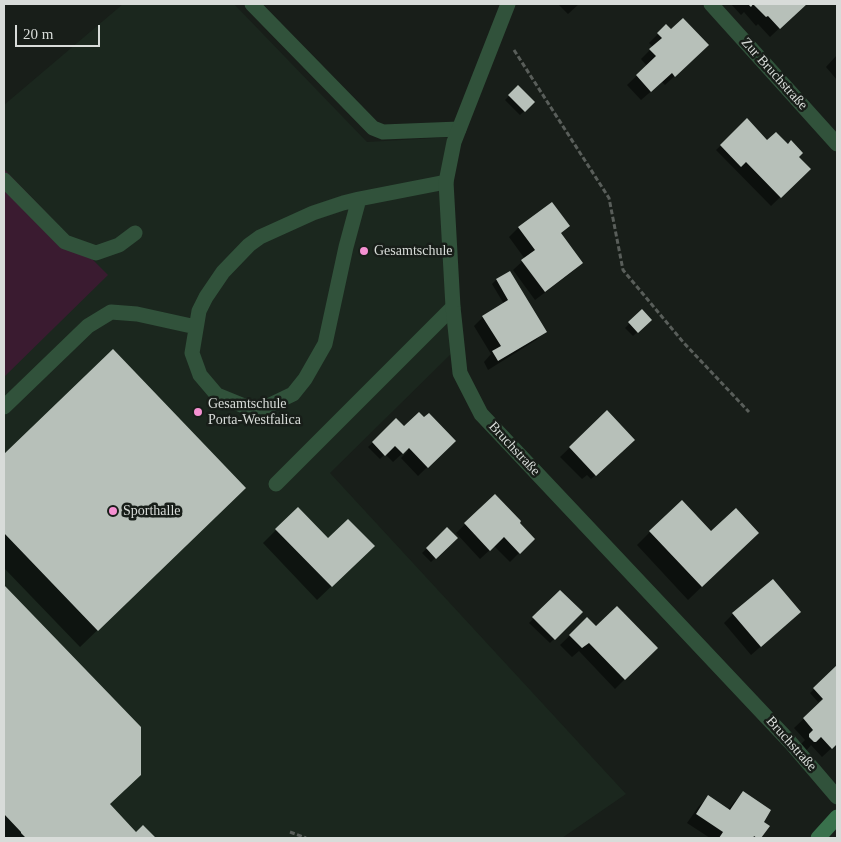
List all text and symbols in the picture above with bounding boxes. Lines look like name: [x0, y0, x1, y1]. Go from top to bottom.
scale bar: [18, 15, 102, 47]
text: 20 m: [23, 26, 53, 42]
street label: Zur Bruchstraße: [737, 34, 811, 114]
place label: Gesamtschule: [374, 243, 453, 259]
marker: Gesamtschule: [358, 245, 370, 257]
place label: Gesamtschule Porta-Westfalica: [208, 396, 301, 428]
marker: Gesamtschule Porta-Westfalica: [192, 406, 204, 418]
street label: Bruchstraße: [485, 419, 543, 479]
place label: Sporthalle: [123, 503, 181, 519]
marker: Sporthalle: [107, 505, 119, 517]
street label: Bruchstraße: [762, 713, 820, 775]

